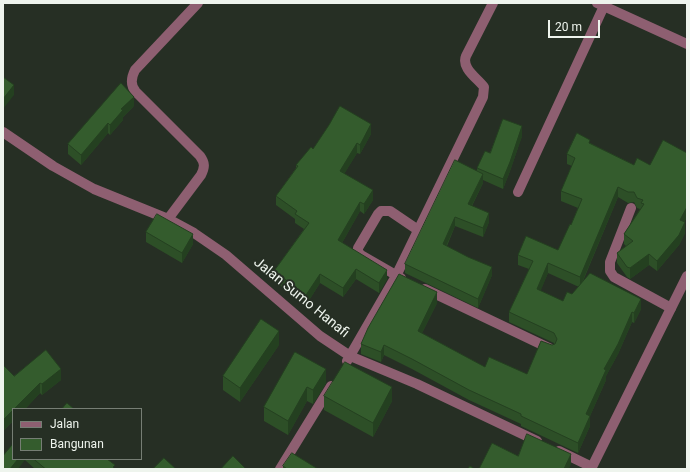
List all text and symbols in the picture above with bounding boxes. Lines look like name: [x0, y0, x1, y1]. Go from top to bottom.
scale bar: [550, 12, 602, 38]
text: 20 m: [555, 20, 582, 34]
street label: Jalan Sumo Hanafi: [250, 254, 352, 342]
legend: [12, 408, 142, 460]
text: Jalan: [50, 417, 79, 431]
text: Bangunan: [50, 437, 104, 451]

